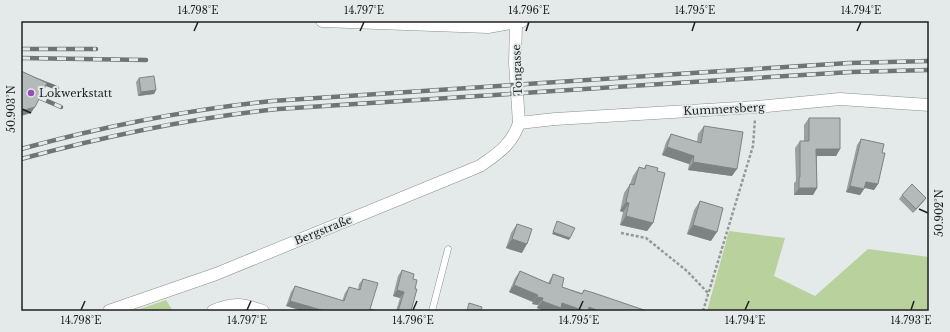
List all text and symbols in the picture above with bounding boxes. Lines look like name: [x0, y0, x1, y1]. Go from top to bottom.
text: 14.798°E: [177, 4, 219, 17]
text: 14.797°E: [344, 4, 384, 17]
text: 14.796°E: [508, 4, 550, 17]
text: 14.795°E: [675, 4, 715, 17]
text: 14.794°E: [841, 4, 881, 17]
street label: Tongasse: [509, 44, 525, 96]
text: 50.903°N: [5, 85, 18, 133]
place label: Lokwerkstatt: [39, 86, 113, 100]
marker: Lokwerkstatt: [26, 88, 36, 98]
street label: Kummersberg: [683, 100, 765, 118]
text: 50.902°N: [933, 189, 946, 237]
street label: Bergstraße: [292, 212, 354, 248]
text: 14.798°E: [60, 314, 102, 327]
text: 14.797°E: [227, 314, 267, 327]
text: 14.796°E: [392, 314, 434, 327]
text: 14.795°E: [559, 314, 599, 327]
text: 14.794°E: [725, 314, 765, 327]
text: 14.793°E: [890, 314, 932, 327]

